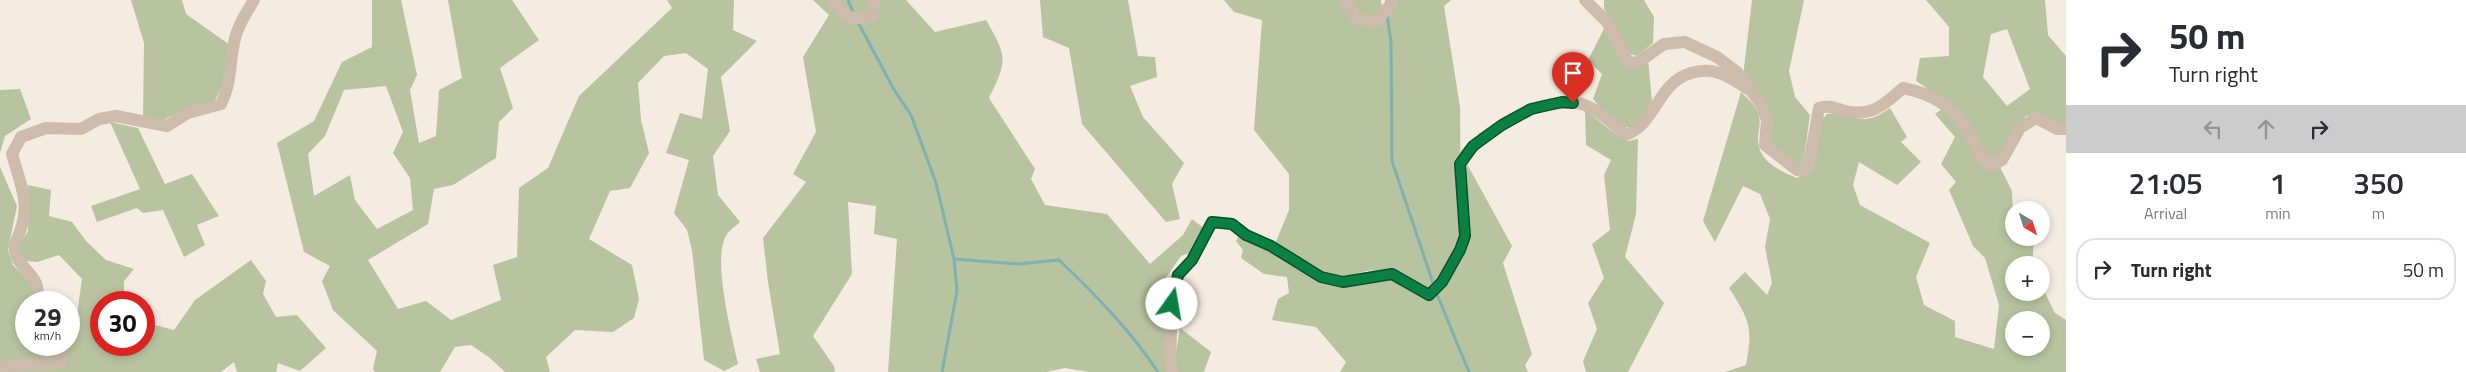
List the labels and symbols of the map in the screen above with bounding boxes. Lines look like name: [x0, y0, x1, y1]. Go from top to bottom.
pin: [1552, 52, 1594, 103]
north arrow: [2005, 201, 2050, 246]
position arrow: [1145, 277, 1197, 329]
speed limit sign: 30: [90, 291, 155, 356]

